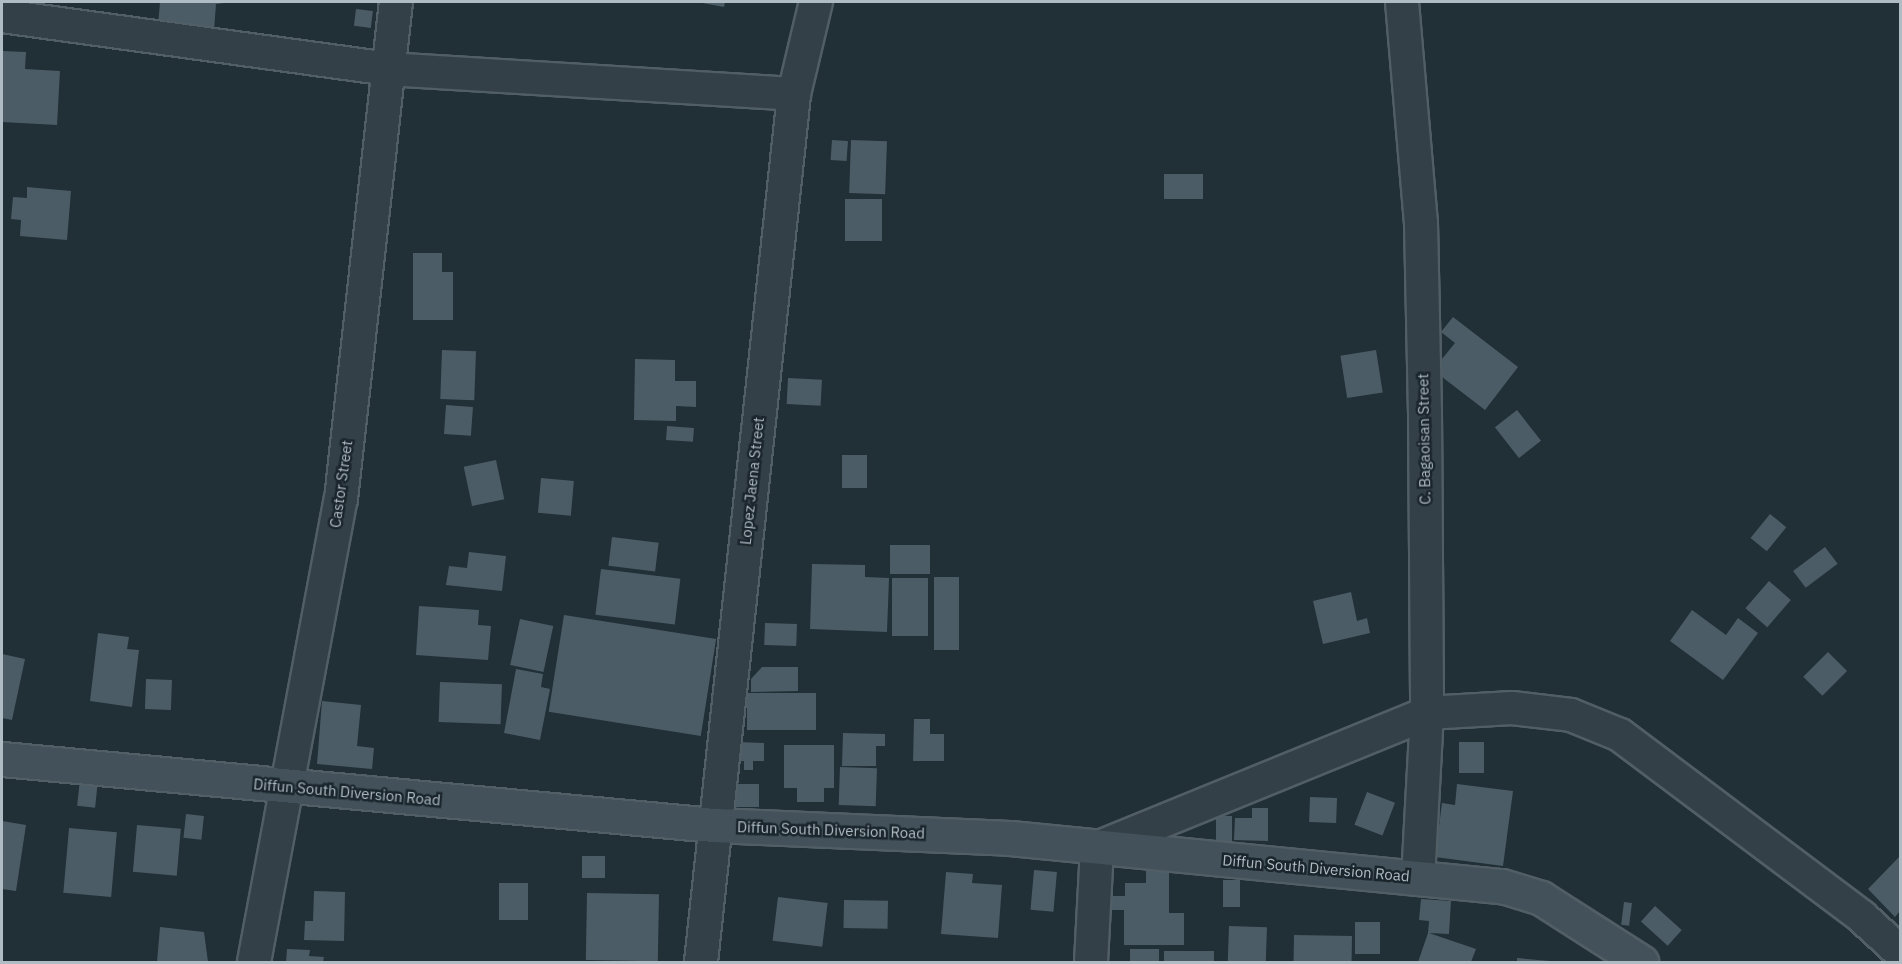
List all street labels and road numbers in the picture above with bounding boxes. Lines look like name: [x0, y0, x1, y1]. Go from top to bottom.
street label: C. Bagaoisan Street: [1414, 373, 1434, 505]
street label: Lopez Jaena Street: [736, 416, 768, 546]
street label: Castor Street: [326, 439, 356, 529]
street label: Diffun South Diversion Road: [253, 775, 441, 809]
street label: Diffun South Diversion Road: [737, 818, 925, 842]
street label: Diffun South Diversion Road: [1222, 851, 1410, 885]

